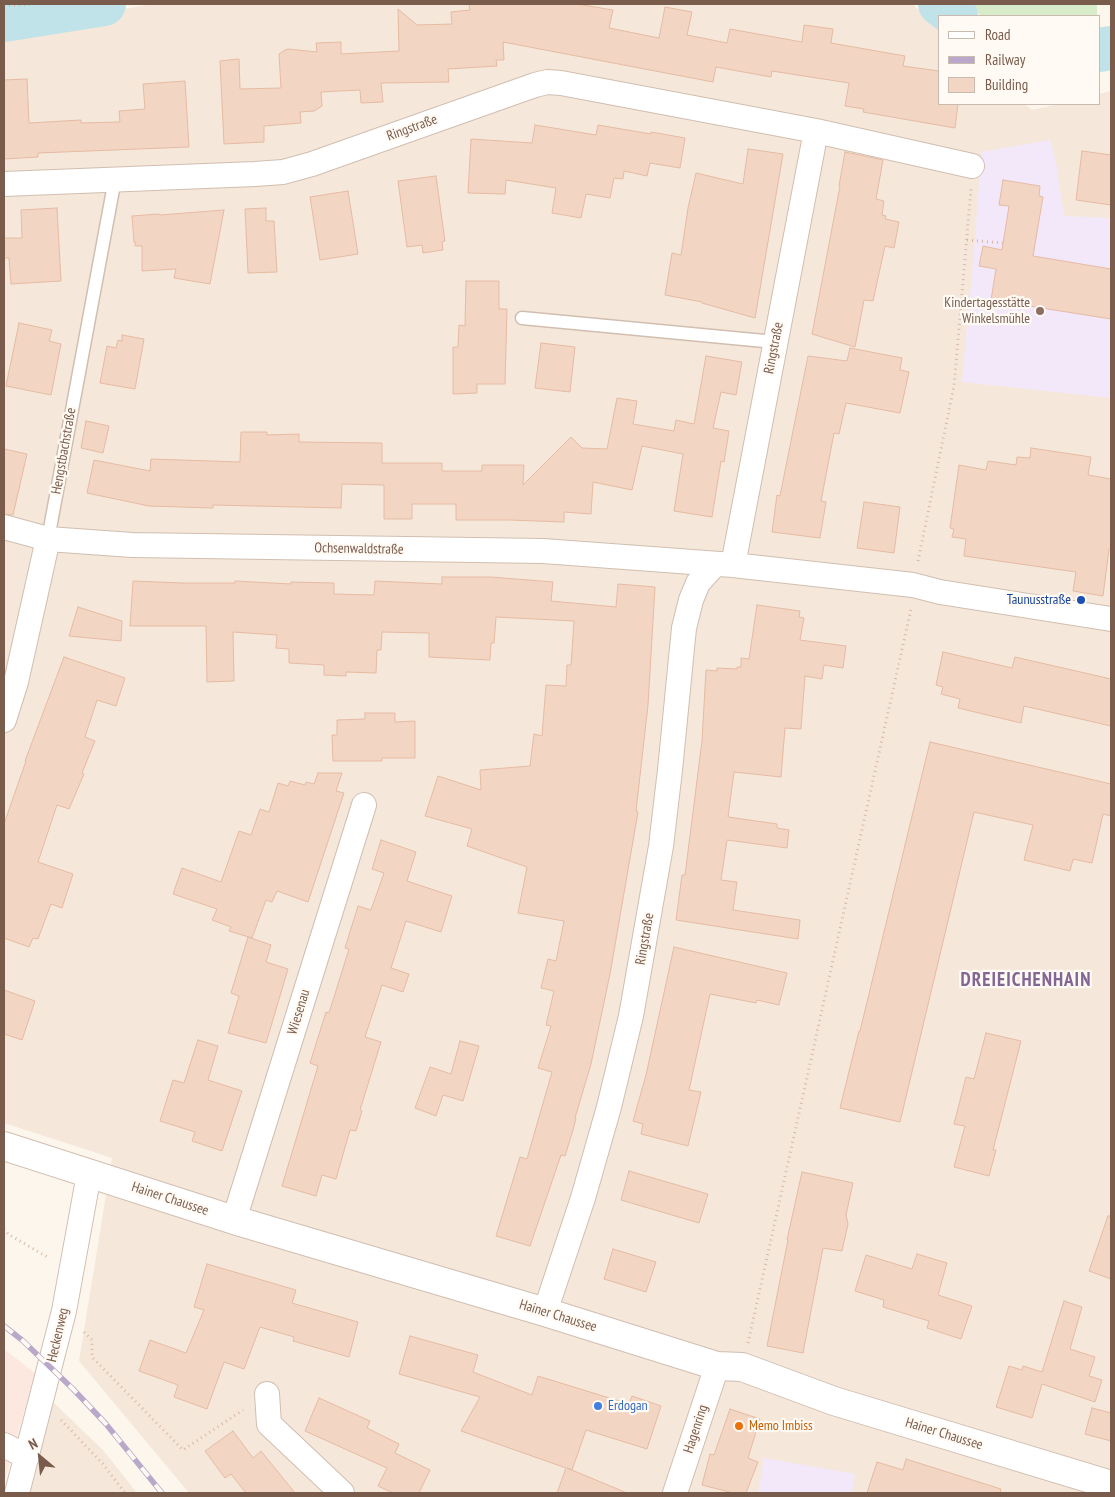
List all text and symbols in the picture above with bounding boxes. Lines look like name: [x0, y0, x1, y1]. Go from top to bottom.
legend: [938, 15, 1100, 105]
text: Road: [985, 25, 1011, 44]
text: Railway: [985, 50, 1025, 69]
text: Building: [985, 75, 1028, 94]
street label: Ringstraße: [384, 111, 440, 145]
place label: Kindertagesstätte Winkelsmühle: [944, 295, 1030, 328]
marker: Kindertagesstätte Winkelsmühle: [1034, 305, 1046, 317]
street label: Ringstraße: [761, 321, 787, 375]
street label: Hengstbachstraße: [48, 406, 80, 496]
street label: Ochsenwaldstraße: [314, 540, 404, 558]
place label: Taunusstraße: [1007, 592, 1071, 608]
marker: Taunusstraße: [1075, 594, 1087, 606]
street label: Ringstraße: [632, 912, 658, 966]
district label: DREIEICHENHAIN: [959, 970, 1093, 992]
street label: Wiesenau: [284, 987, 314, 1037]
street label: Hainer Chaussee: [129, 1179, 211, 1219]
street label: Hainer Chaussee: [517, 1296, 599, 1336]
street label: Heckenweg: [44, 1306, 72, 1364]
place label: Erdogan: [608, 1398, 648, 1414]
marker: Erdogan: [592, 1400, 604, 1412]
street label: Hagenring: [680, 1403, 712, 1455]
street label: Hainer Chaussee: [903, 1414, 985, 1454]
place label: Memo Imbiss: [749, 1418, 813, 1434]
marker: Memo Imbiss: [733, 1420, 745, 1432]
north arrow: [15, 1432, 65, 1482]
text: N: [25, 1434, 41, 1453]

